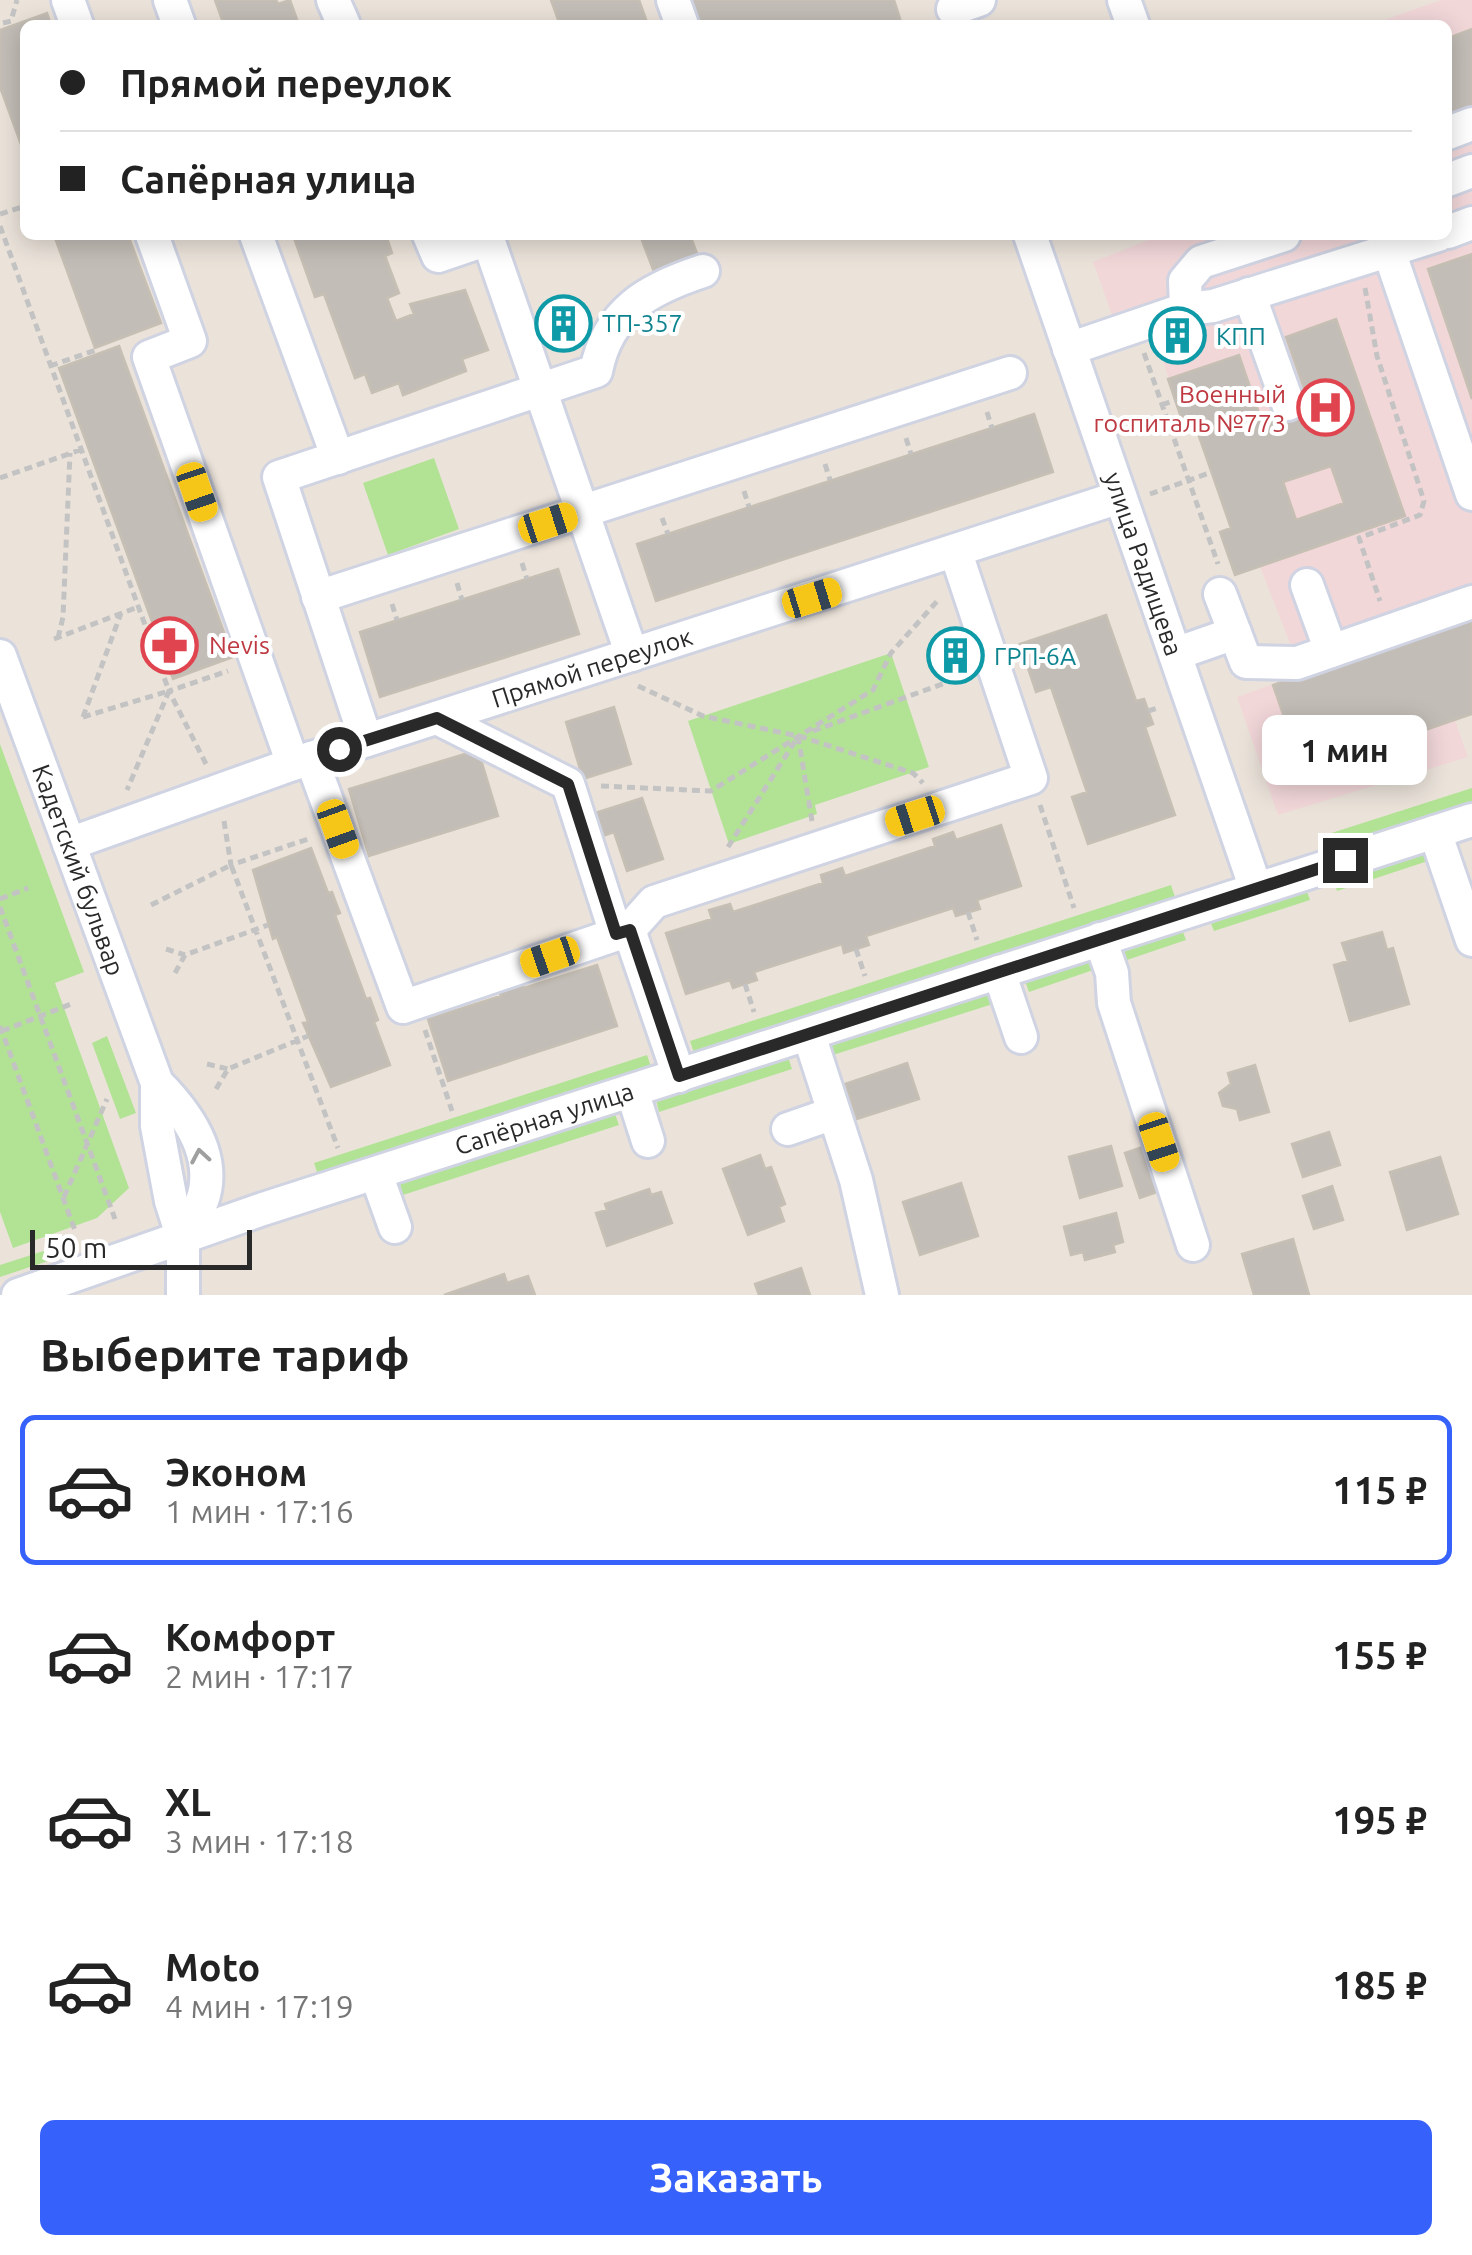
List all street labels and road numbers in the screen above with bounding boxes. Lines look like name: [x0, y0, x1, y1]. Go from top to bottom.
street label: улица Радищева: [1099, 468, 1188, 659]
street label: Прямой переулок: [488, 622, 696, 713]
street label: Кадетский бульвар: [27, 761, 130, 979]
street label: Сапёрная улица: [451, 1077, 637, 1160]

